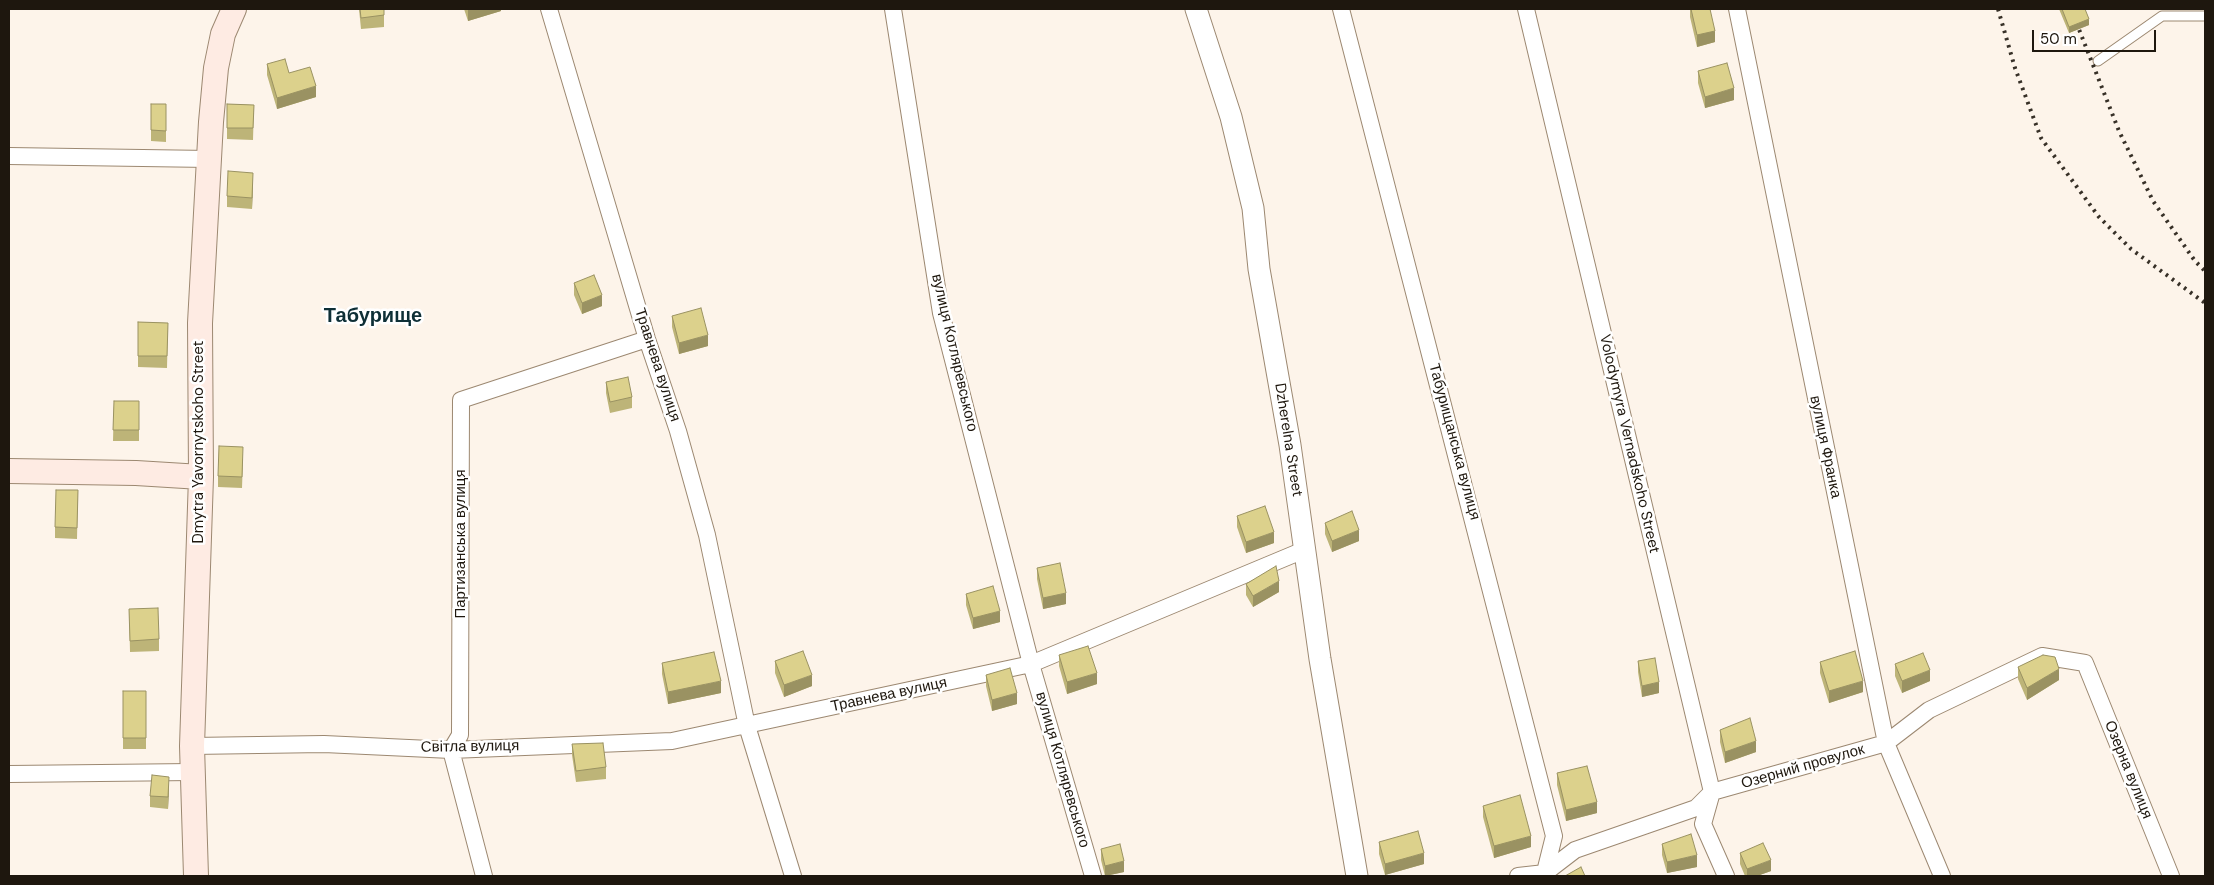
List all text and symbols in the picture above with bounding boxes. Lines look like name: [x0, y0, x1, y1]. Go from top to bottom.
scale bar: [2034, 20, 2158, 52]
text: 50 m: [2040, 29, 2077, 49]
street label: вулиця Котляревського: [927, 272, 981, 434]
district label: Табурище: [324, 305, 422, 329]
street label: Травнева вулиця: [630, 306, 684, 424]
street label: Volodymyra Vernadskoho Street: [1595, 333, 1663, 555]
street label: Dmytra Yavornytskoho Street: [190, 341, 208, 543]
street label: Табурищанська вулиця: [1424, 362, 1484, 522]
street label: Dzherelna Street: [1270, 382, 1306, 498]
street label: вулиця Франка: [1805, 394, 1845, 500]
street label: Партизанська вулиця: [452, 469, 470, 619]
street label: Травнева вулиця: [829, 674, 949, 716]
street label: вулиця Котляревського: [1031, 690, 1093, 850]
street label: Озерна вулиця: [2100, 718, 2156, 822]
street label: Світла вулиця: [421, 737, 519, 757]
street label: Озерний провулок: [1739, 741, 1867, 793]

